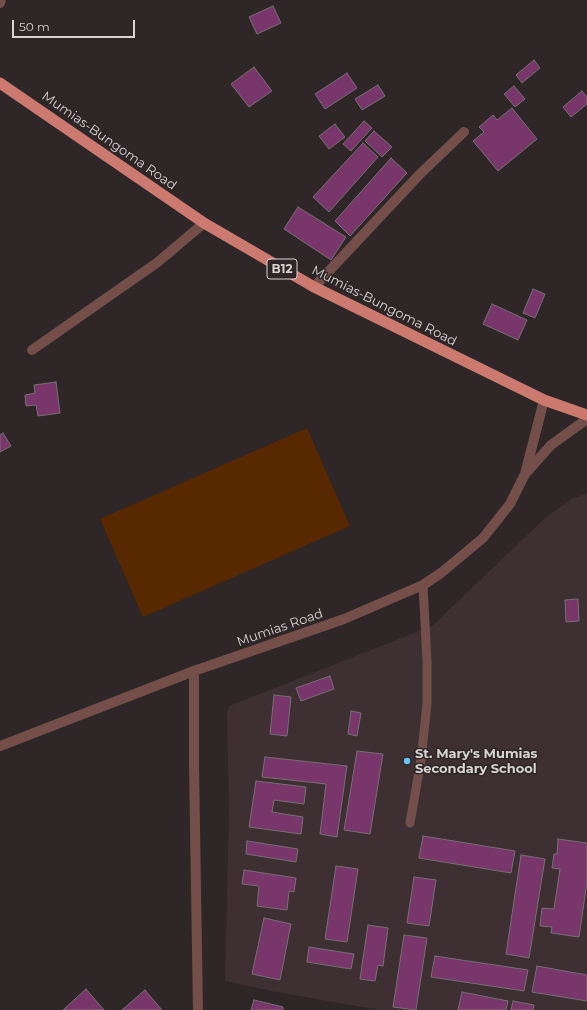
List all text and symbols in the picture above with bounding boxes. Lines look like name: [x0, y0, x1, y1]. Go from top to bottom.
scale bar: [14, 12, 137, 38]
text: 50 m: [19, 19, 50, 34]
street label: Mumias-Bungoma Road: [39, 89, 179, 193]
road number: B12: [267, 259, 297, 279]
street label: Mumias-Bungoma Road: [309, 263, 459, 349]
street label: Mumias Road: [235, 606, 325, 650]
place label: St. Mary's Mumias Secondary School: [415, 746, 537, 777]
marker: St. Mary's Mumias Secondary School: [402, 756, 412, 766]

